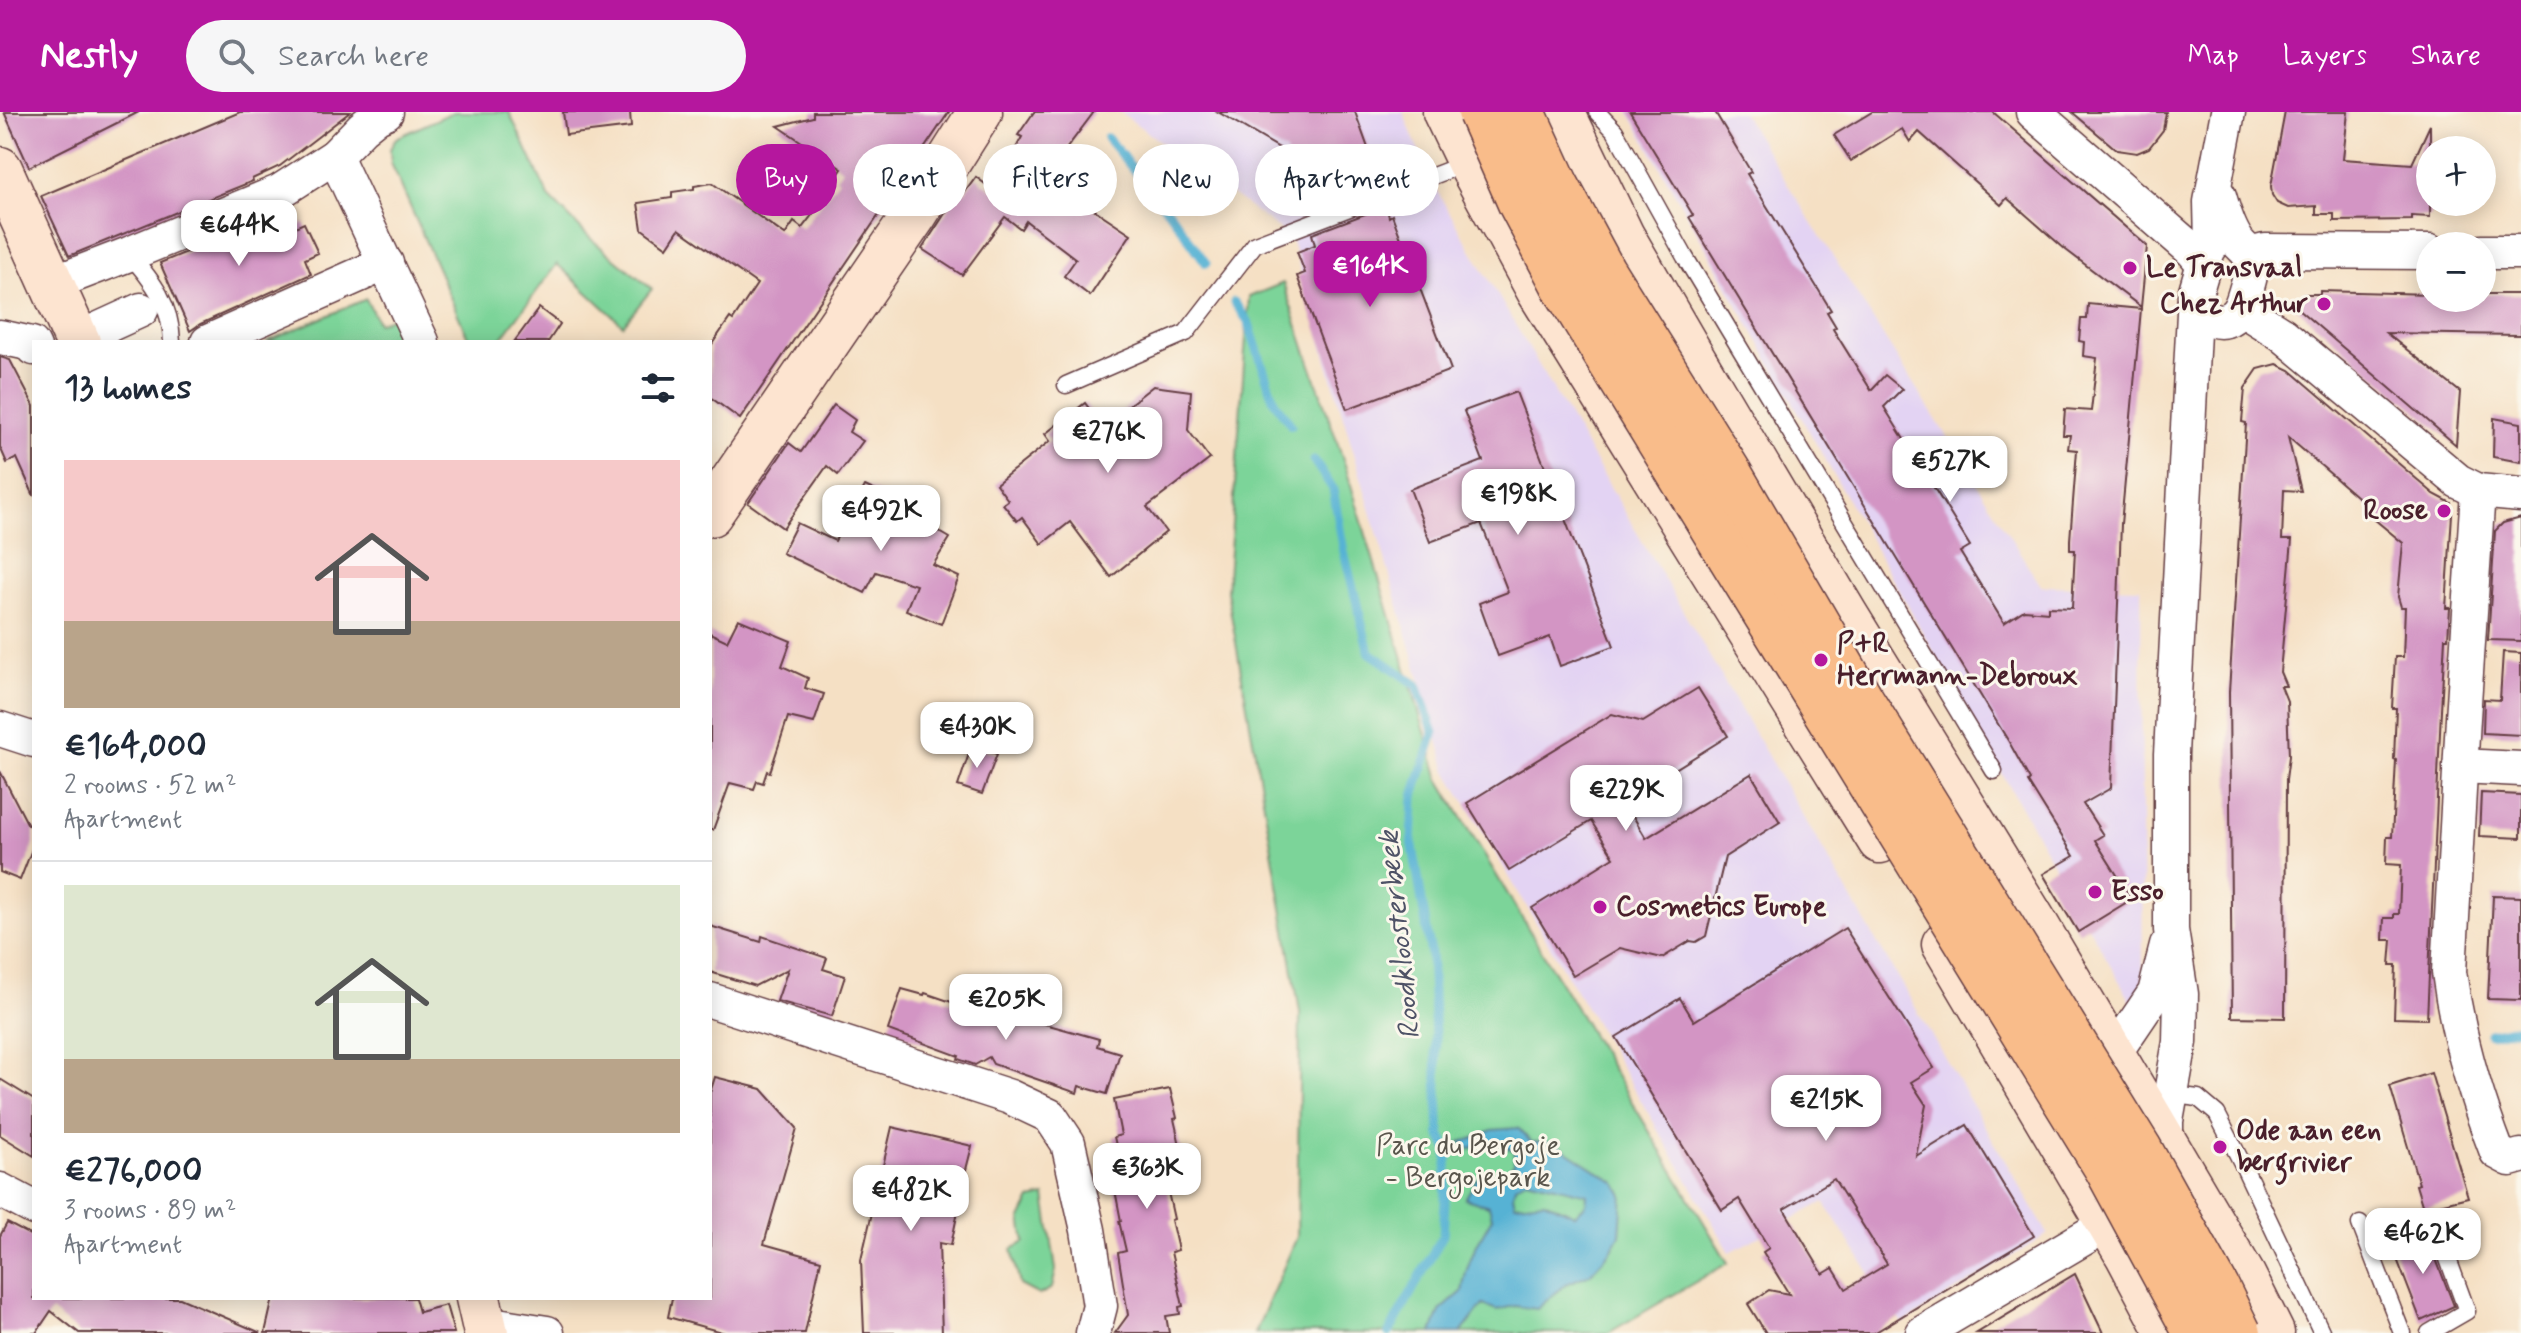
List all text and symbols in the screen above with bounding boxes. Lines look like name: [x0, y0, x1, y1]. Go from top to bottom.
search box: [186, 20, 746, 92]
text: Nestly: [40, 32, 138, 81]
icon: search: [214, 34, 258, 78]
text: Search here: [278, 37, 429, 76]
text: Map: [2188, 38, 2239, 75]
text: Layers: [2283, 38, 2367, 75]
text: Share: [2411, 38, 2481, 75]
map controls: [2416, 136, 2496, 312]
button: +: [2416, 136, 2496, 216]
chip: Buy: [736, 144, 837, 216]
chip: Rent: [853, 144, 967, 216]
chip: Filters: [983, 144, 1117, 216]
chip: New: [1133, 144, 1239, 216]
chip: Apartment: [1255, 144, 1439, 216]
pin: €644K: [183, 200, 295, 268]
text: €644K: [199, 209, 279, 243]
button: −: [2416, 232, 2496, 312]
pin: €164K: [1314, 241, 1426, 309]
text: €164K: [1332, 250, 1408, 284]
place label: Le Transvaal: [2146, 250, 2302, 287]
marker: Le Transvaal: [2121, 259, 2139, 277]
place label: Chez Arthur: [2160, 286, 2308, 323]
marker: Chez Arthur: [2315, 295, 2333, 313]
text: 13 homes: [64, 366, 192, 411]
icon: filters: [636, 366, 680, 410]
pin: €276K: [1052, 407, 1164, 475]
text: €276K: [1071, 416, 1145, 450]
pin: €527K: [1894, 436, 2006, 504]
text: €527K: [1910, 445, 1990, 479]
pin: €198K: [1462, 469, 1574, 537]
text: €198K: [1480, 478, 1556, 512]
pin: €492K: [825, 485, 937, 553]
place label: Roose: [2363, 493, 2428, 530]
text: €492K: [840, 494, 922, 528]
marker: Roose: [2435, 502, 2453, 520]
icon: home: [300, 512, 444, 656]
place label: P+R Herrmann-Debroux: [1837, 626, 2079, 695]
marker: P+R Herrmann-Debroux: [1812, 651, 1830, 669]
pin: €430K: [921, 702, 1033, 770]
text: €430K: [938, 711, 1016, 745]
text: €164,000: [64, 724, 207, 769]
pin: €229K: [1570, 765, 1682, 833]
text: 2 rooms · 52 m²: [64, 769, 236, 803]
text: €229K: [1588, 774, 1664, 808]
text: Apartment: [64, 803, 182, 837]
water label: Roodkloosterbeek: [1369, 827, 1430, 1041]
place label: Esso: [2111, 874, 2164, 911]
marker: Esso: [2086, 883, 2104, 901]
place label: Cosmetics Europe: [1616, 889, 1827, 926]
marker: Cosmetics Europe: [1591, 898, 1609, 916]
icon: home: [300, 937, 444, 1081]
pin: €205K: [950, 974, 1062, 1042]
text: €205K: [967, 983, 1045, 1017]
pin: €215K: [1770, 1075, 1882, 1143]
text: €215K: [1789, 1084, 1863, 1118]
place label: Ode aan een bergrivier: [2236, 1113, 2381, 1185]
park label: Parc du Bergoje - Bergojepark: [1376, 1128, 1560, 1199]
marker: Ode aan een bergrivier: [2211, 1138, 2229, 1156]
pin: €363K: [1091, 1143, 1203, 1211]
text: €276,000: [64, 1149, 202, 1194]
text: €363K: [1111, 1152, 1183, 1186]
pin: €482K: [855, 1165, 967, 1233]
text: €482K: [871, 1174, 951, 1208]
text: 3 rooms · 89 m²: [64, 1194, 236, 1228]
pin: €462K: [2367, 1208, 2479, 1276]
text: €462K: [2383, 1217, 2463, 1251]
text: Apartment: [64, 1228, 182, 1262]

